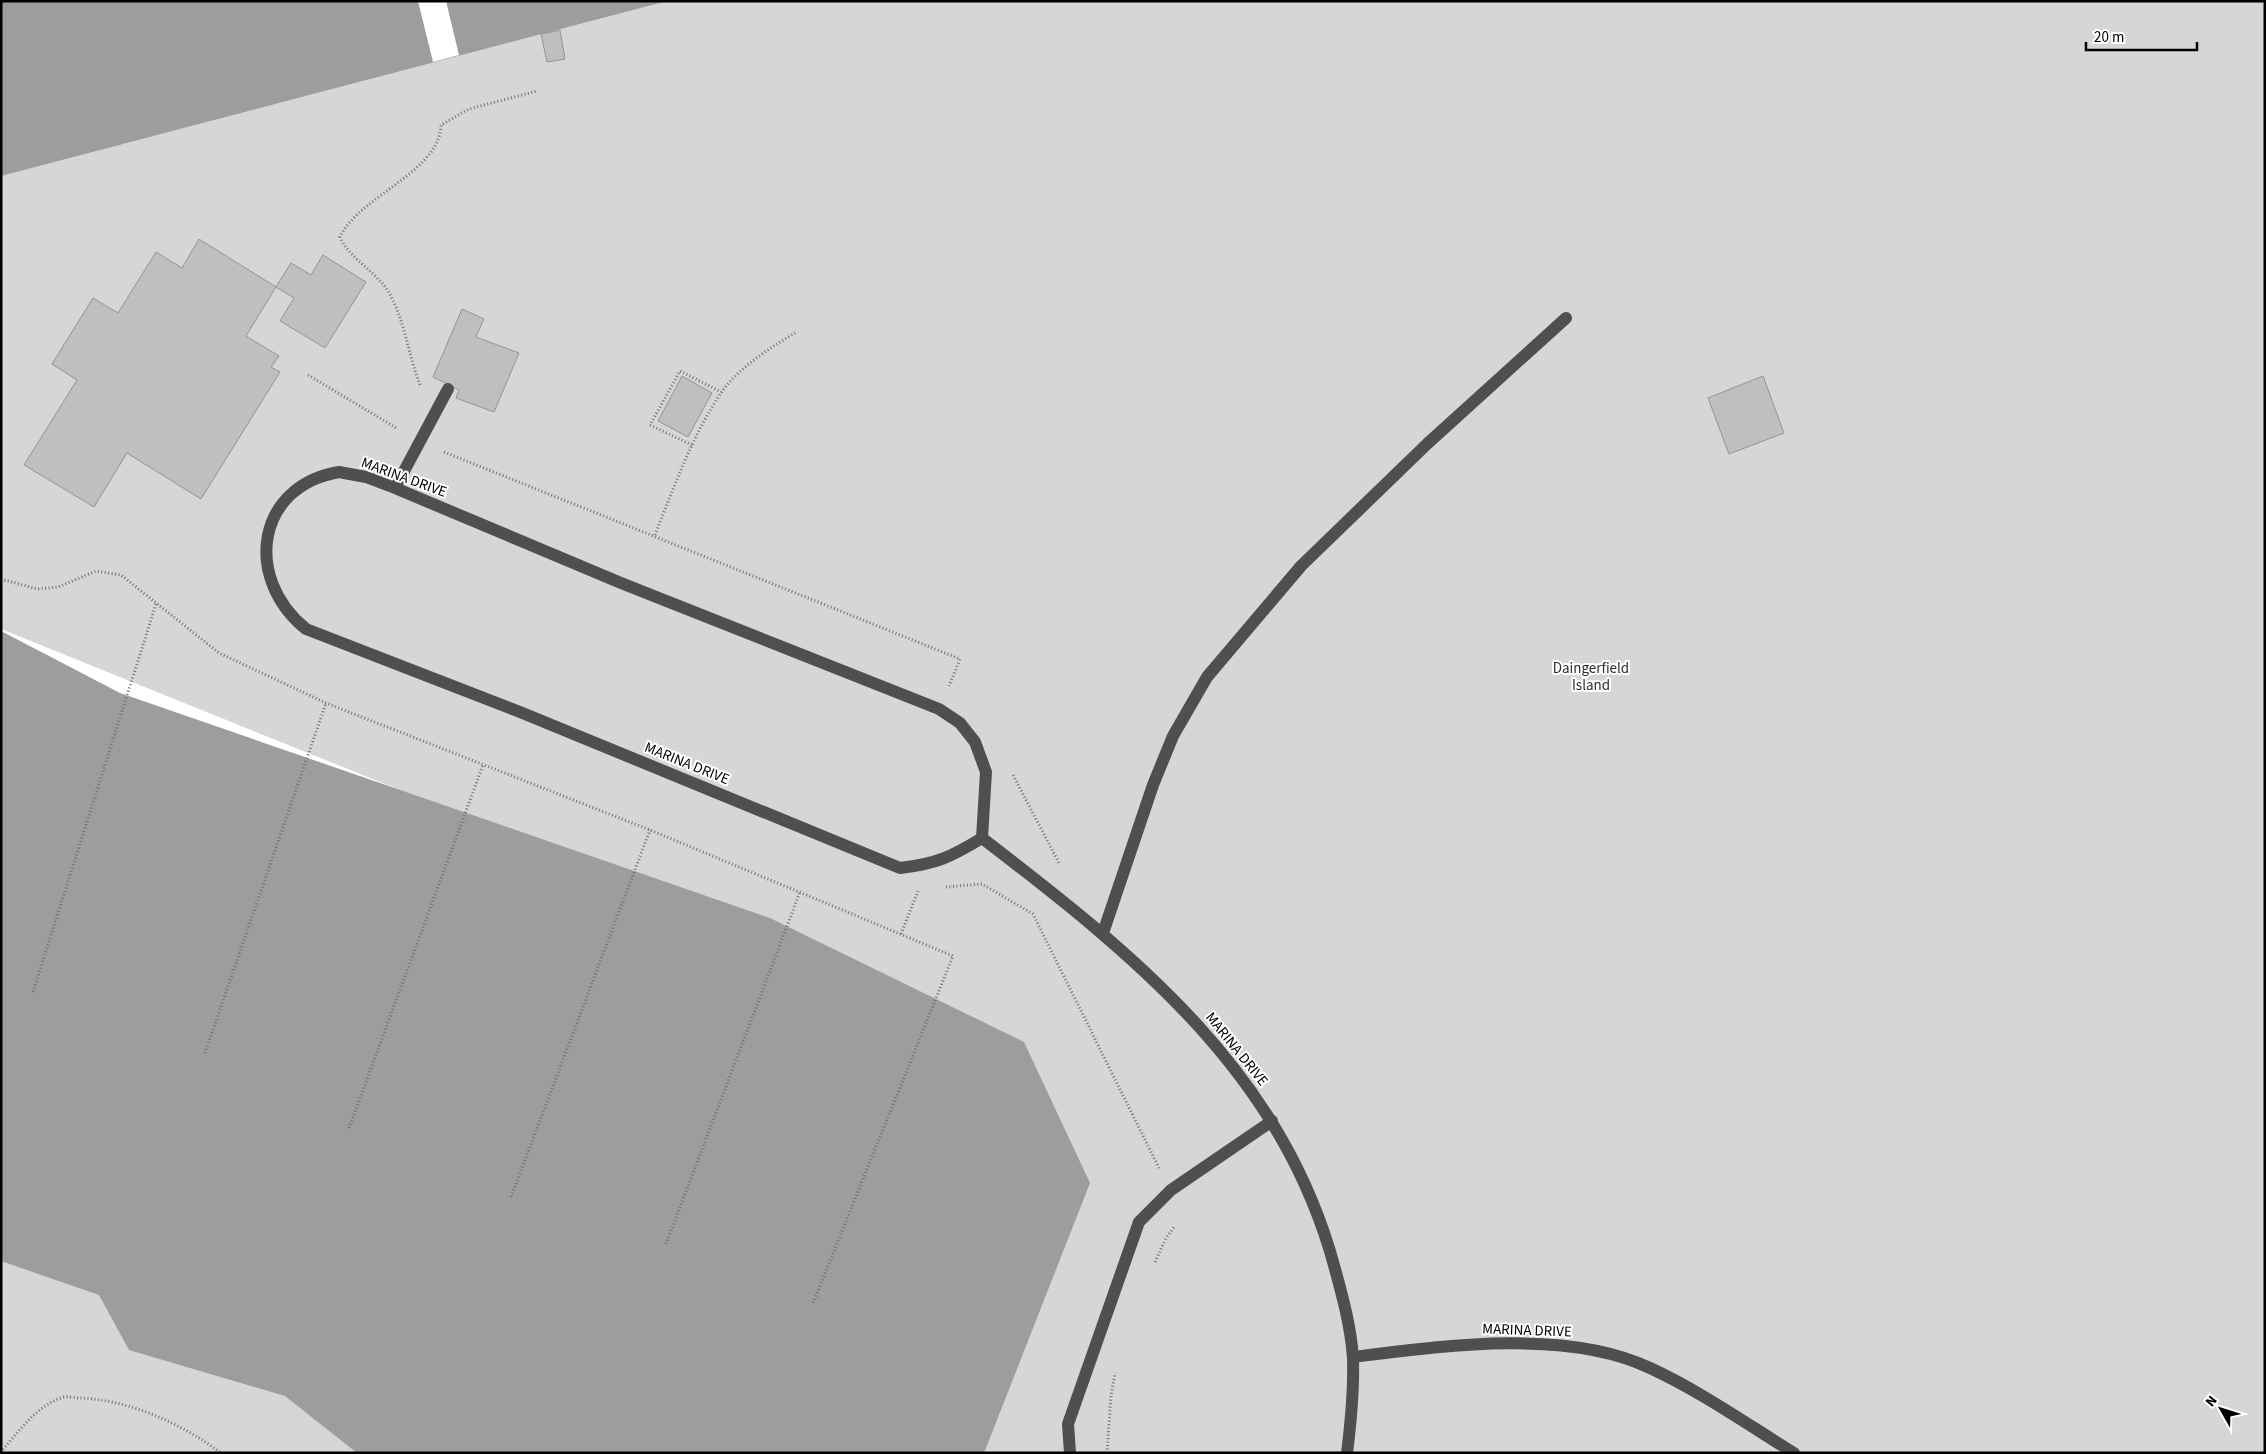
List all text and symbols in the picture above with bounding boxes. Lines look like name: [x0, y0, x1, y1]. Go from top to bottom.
scale bar: [2086, 20, 2197, 52]
text: 20 m: [2094, 27, 2124, 48]
street label: MARINA DRIVE: [358, 452, 450, 503]
park label: Daingerfield Island: [1553, 658, 1629, 696]
street label: MARINA DRIVE: [641, 737, 732, 790]
street label: MARINA DRIVE: [1200, 1008, 1273, 1091]
street label: MARINA DRIVE: [1482, 1318, 1572, 1343]
north arrow: [2196, 1384, 2246, 1434]
text: N: [2201, 1392, 2222, 1411]

